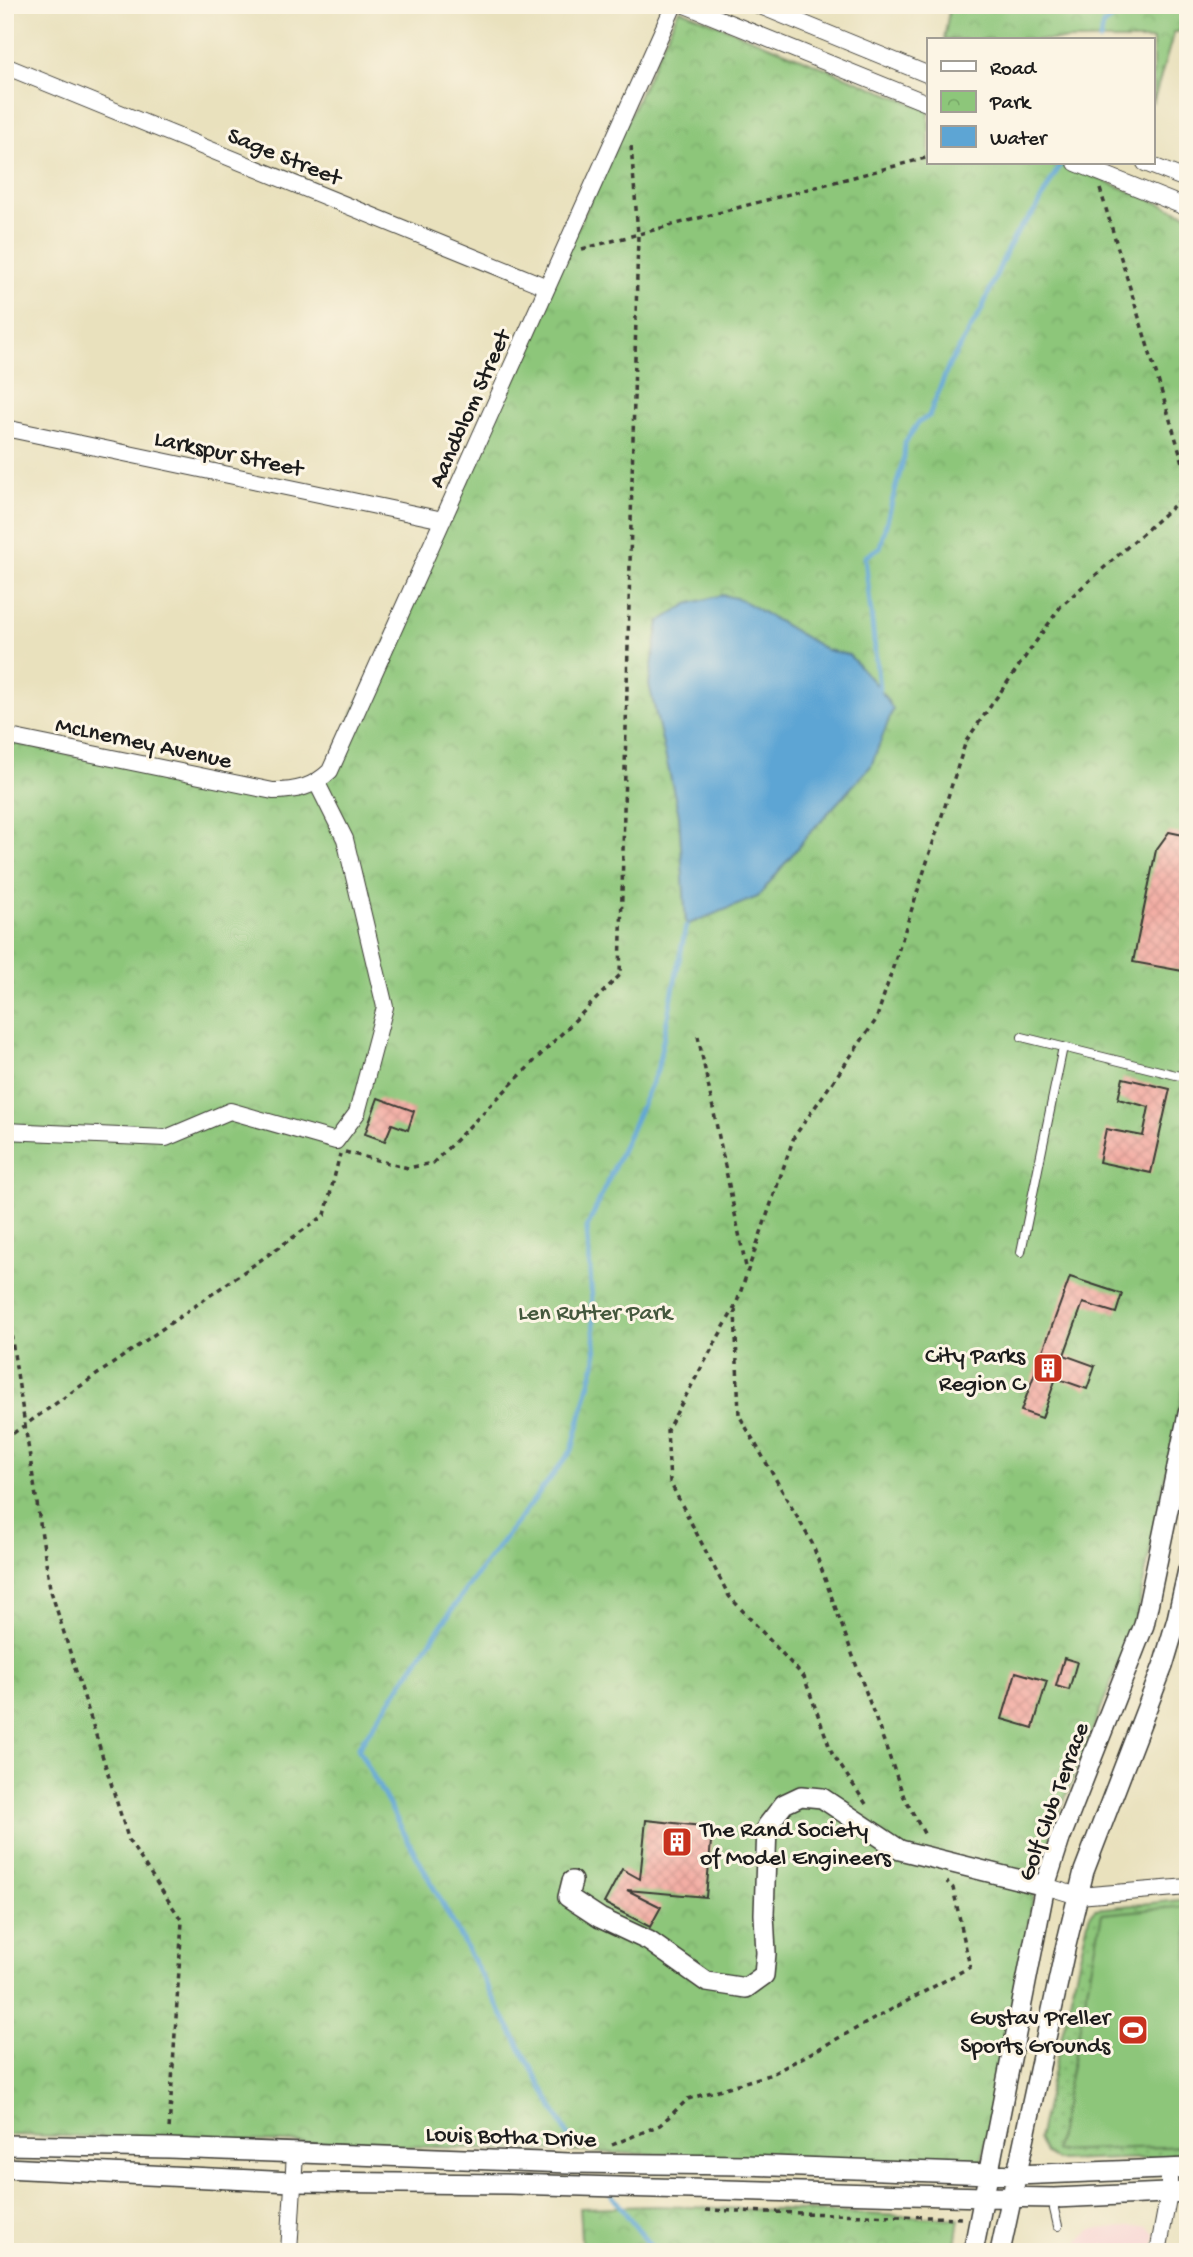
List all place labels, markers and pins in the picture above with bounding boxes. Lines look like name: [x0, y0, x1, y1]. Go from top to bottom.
place label: City Parks Region C: [925, 1343, 1027, 1400]
building icon: City Parks Region C: [1031, 1351, 1065, 1385]
place label: The Rand Society of Model Engineers: [698, 1817, 892, 1874]
building icon: The Rand Society of Model Engineers: [660, 1825, 694, 1859]
place label: Gustav Preller Sports Grounds: [960, 2005, 1113, 2062]
sports icon: Gustav Preller Sports Grounds: [1116, 2013, 1150, 2047]

